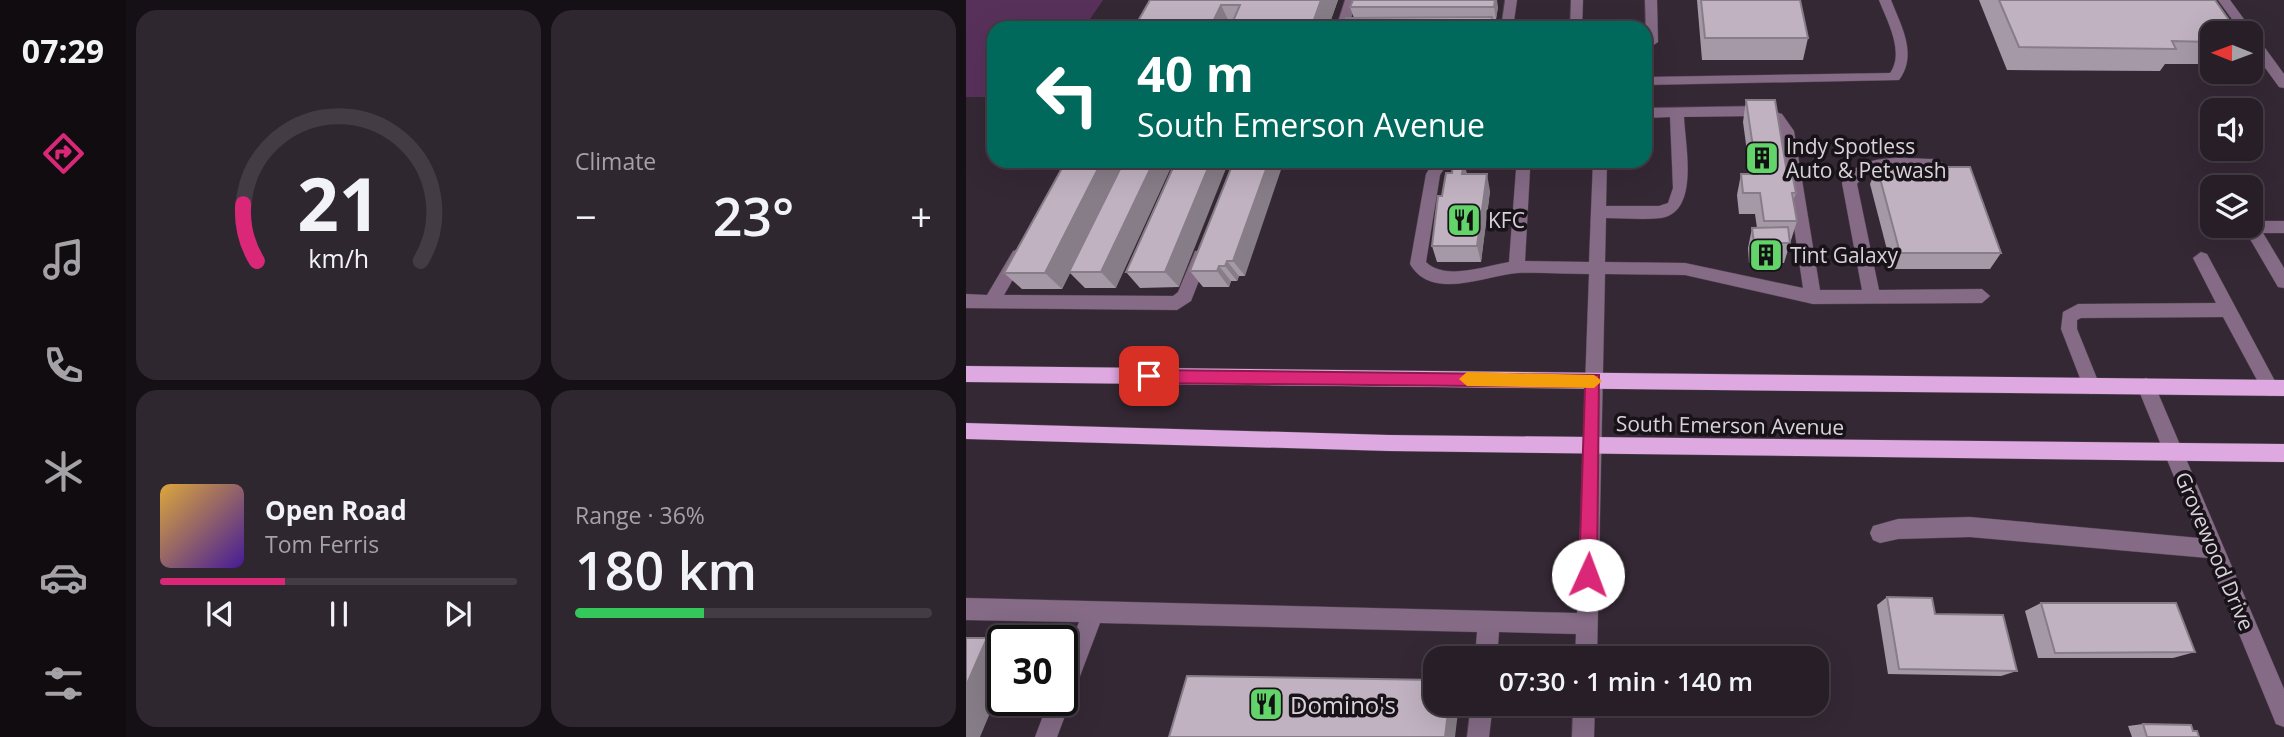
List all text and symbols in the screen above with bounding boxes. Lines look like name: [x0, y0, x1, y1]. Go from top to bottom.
north arrow: [2200, 21, 2263, 84]
map controls: [2200, 21, 2263, 238]
text: 07:29: [22, 29, 104, 72]
text: 40 m: [1137, 40, 1254, 106]
icon: left: [1022, 49, 1113, 140]
button: sound: [2200, 98, 2263, 161]
text: South Emerson Avenue: [1137, 103, 1485, 146]
icon: directions: [39, 129, 88, 178]
place label: Indy Spotless Auto & Pet wash: [1786, 132, 1947, 184]
building icon: Indy Spotless Auto & Pet wash: [1743, 139, 1781, 177]
text: Climate: [575, 145, 656, 177]
text: 21: [297, 153, 380, 252]
button: layers: [2200, 175, 2263, 238]
text: 23°: [713, 180, 794, 251]
text: −: [575, 190, 597, 242]
text: +: [910, 190, 932, 242]
restaurant icon: KFC: [1445, 201, 1483, 239]
place label: KFC: [1488, 206, 1525, 234]
icon: music: [39, 235, 88, 284]
building icon: Tint Galaxy: [1747, 236, 1785, 274]
text: km/h: [308, 241, 369, 275]
place label: Tint Galaxy: [1790, 241, 1899, 269]
icon: phone: [39, 341, 88, 390]
pin: [1119, 346, 1179, 406]
icon: arrive: [1130, 357, 1168, 395]
street label: South Emerson Avenue: [1616, 409, 1844, 441]
icon: climate: [39, 447, 88, 496]
street label: Grovewood Drive: [2169, 467, 2261, 635]
text: Open Road: [265, 492, 407, 528]
text: Range · 36%: [575, 499, 705, 531]
text: Tom Ferris: [265, 528, 379, 560]
text: 180 km: [575, 534, 757, 605]
position arrow: [1551, 538, 1625, 612]
icon: car: [39, 553, 88, 602]
icon: previous: [201, 595, 239, 633]
icon: pause: [320, 595, 358, 633]
icon: next: [439, 595, 477, 633]
speed limit sign: 30: [987, 625, 1078, 716]
icon: filters: [39, 659, 88, 708]
text: 07:30 · 1 min · 140 m: [1499, 663, 1753, 699]
restaurant icon: Domino's: [1247, 685, 1285, 723]
place label: Domino's: [1290, 688, 1396, 721]

